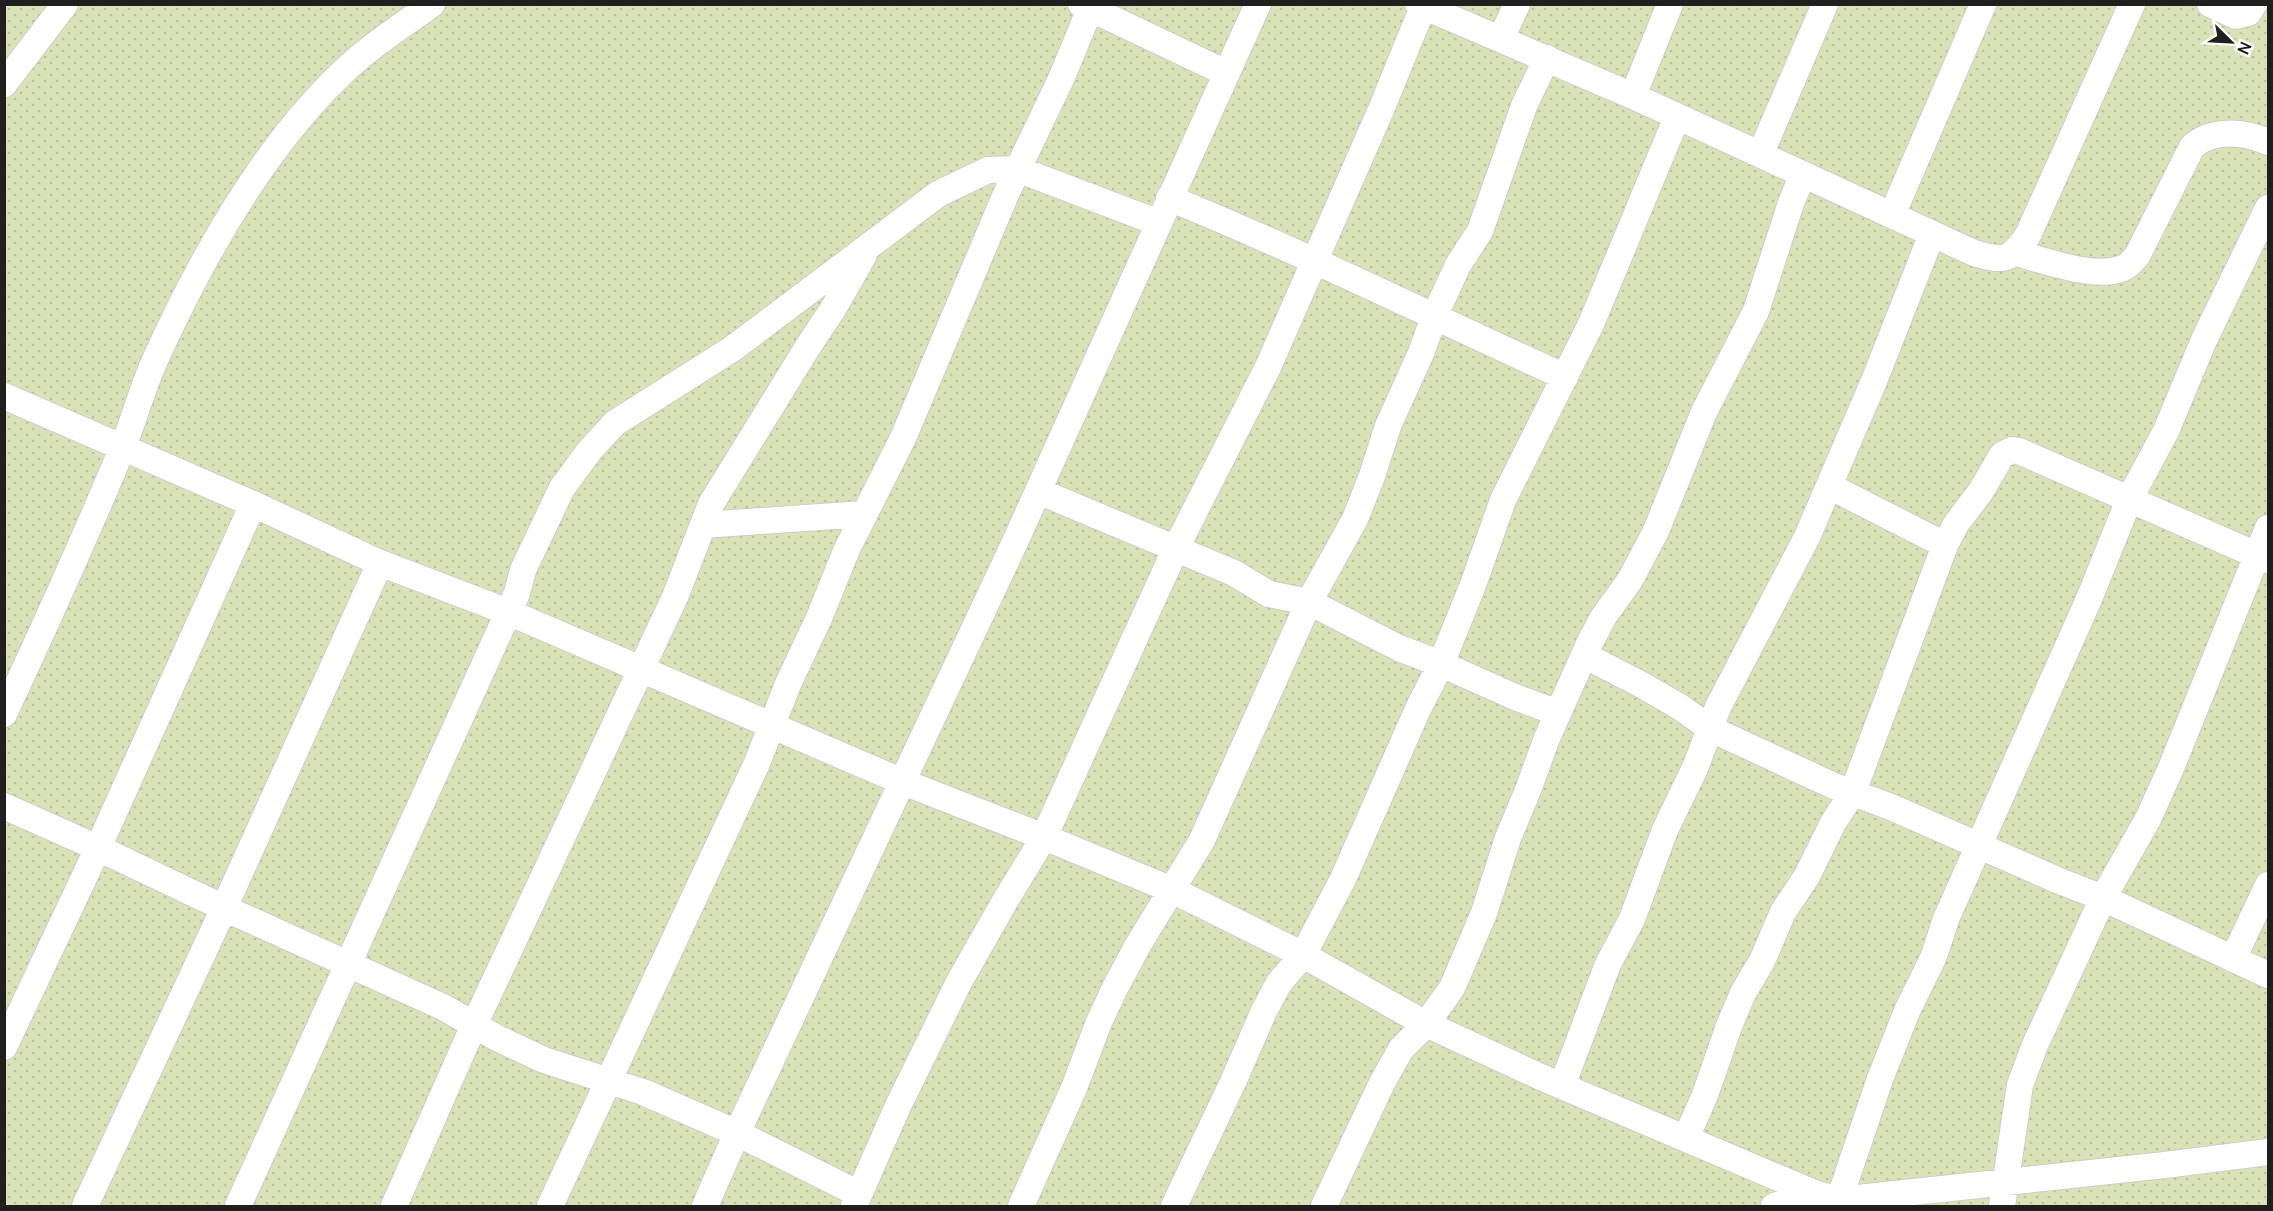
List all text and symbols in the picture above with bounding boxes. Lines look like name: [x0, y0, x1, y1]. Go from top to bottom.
north arrow: [2201, 12, 2261, 72]
text: N: [2232, 38, 2257, 58]

